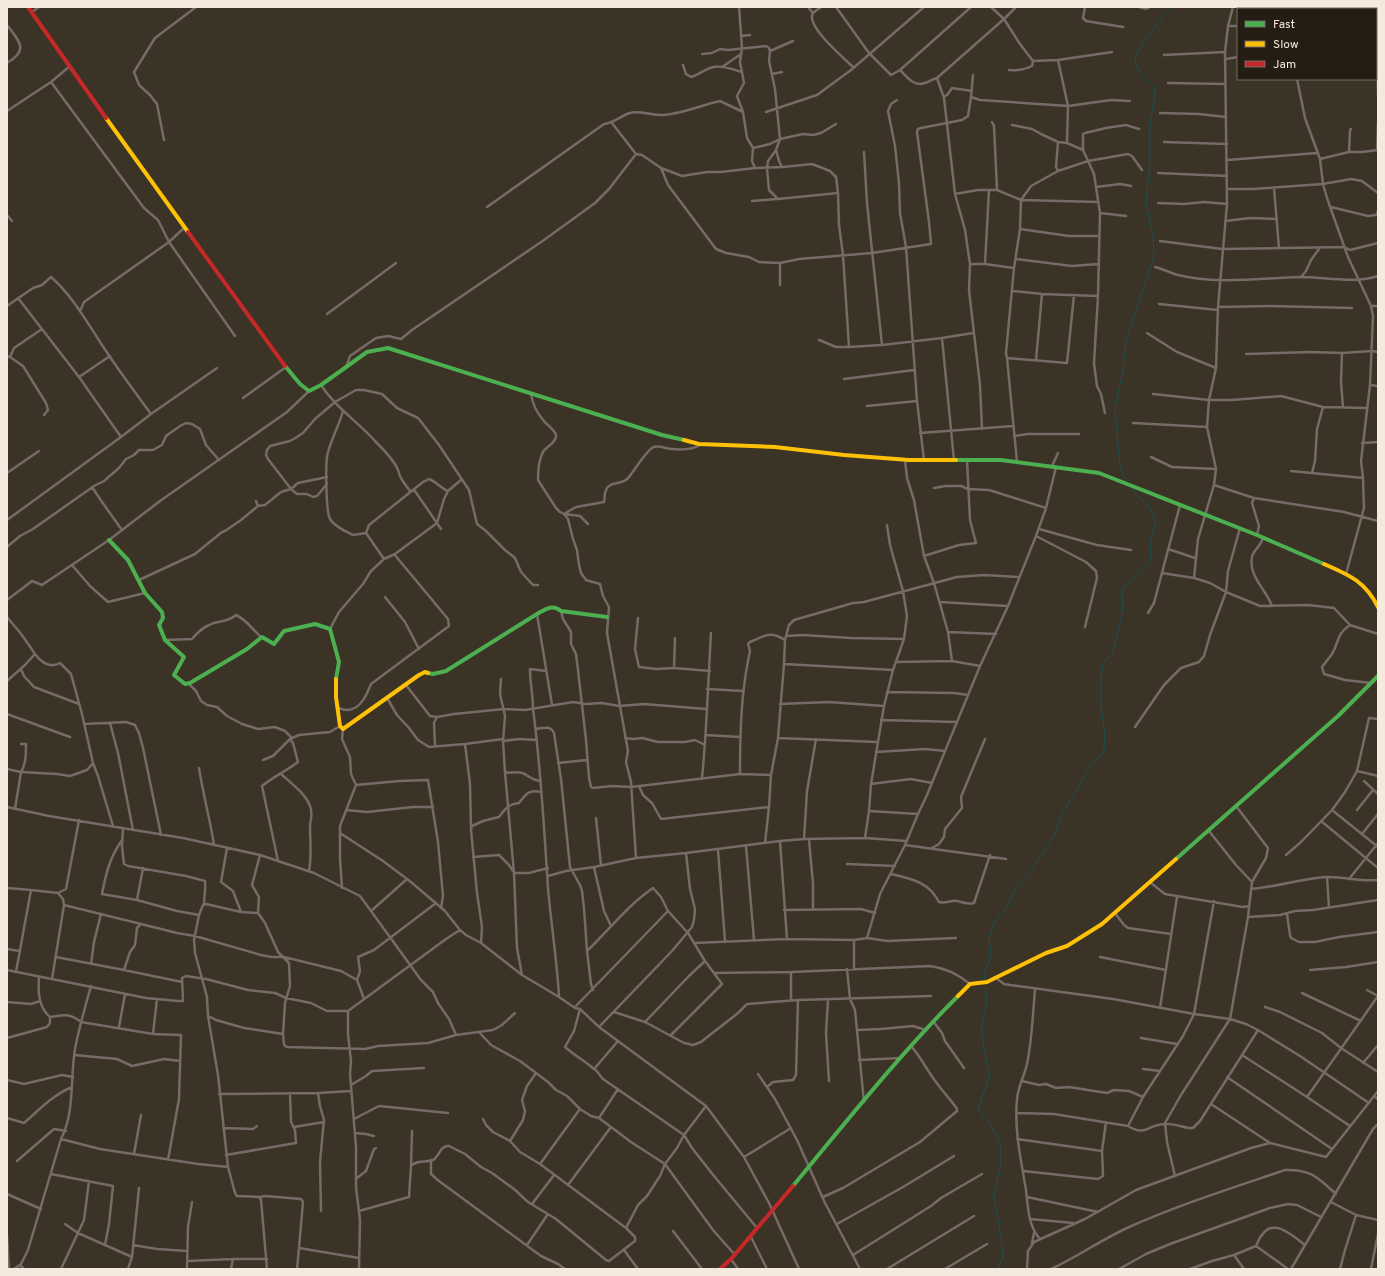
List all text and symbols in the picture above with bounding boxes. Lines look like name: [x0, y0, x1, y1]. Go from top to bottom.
legend: [1237, 8, 1377, 80]
text: Fast: [1273, 17, 1295, 33]
text: Slow: [1273, 37, 1299, 53]
text: Jam: [1273, 57, 1296, 73]

